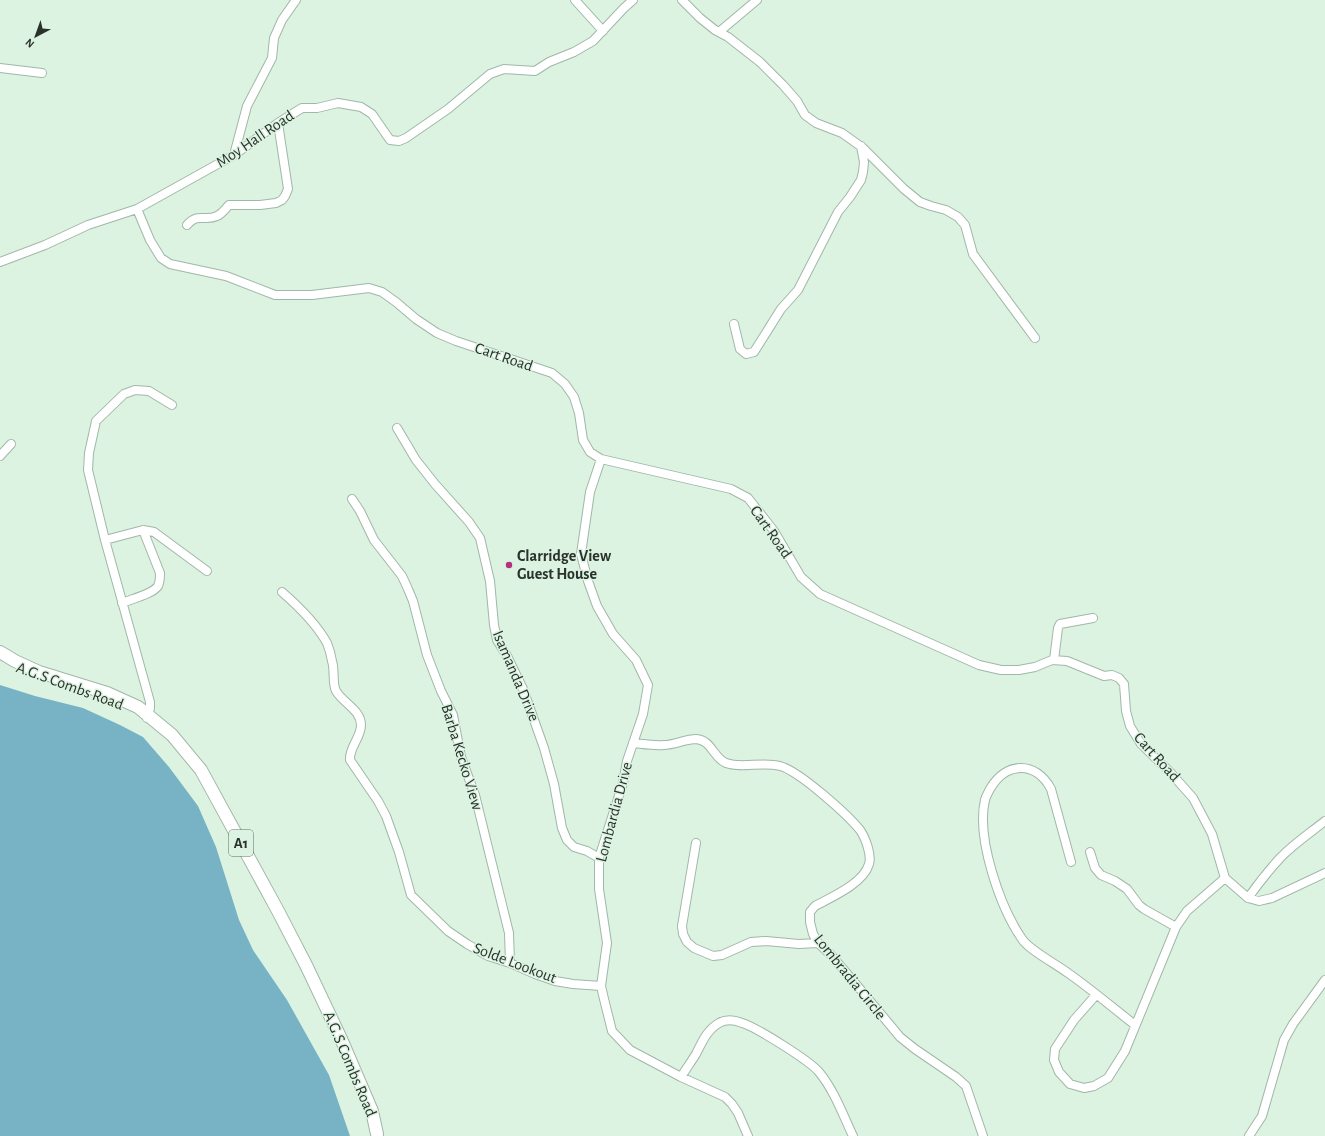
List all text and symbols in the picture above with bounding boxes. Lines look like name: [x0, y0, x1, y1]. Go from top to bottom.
north arrow: [16, 16, 56, 56]
text: N: [23, 37, 36, 50]
street label: Moy Hall Road: [213, 107, 297, 172]
street label: Cart Road: [473, 340, 535, 374]
street label: Cart Road: [747, 503, 795, 561]
place label: Clarridge View Guest House: [517, 548, 612, 582]
marker: Clarridge View Guest House: [504, 560, 514, 570]
street label: Isamanda Drive: [490, 628, 542, 724]
street label: A.G.S Combs Road: [14, 659, 126, 713]
street label: Barba Kecko View: [438, 702, 486, 812]
street label: Cart Road: [1131, 729, 1183, 785]
street label: Lombardia Drive: [593, 760, 635, 864]
road number: A1: [229, 830, 253, 856]
street label: Lombradia Circle: [811, 931, 889, 1023]
street label: Solde Lookout: [471, 940, 559, 986]
street label: A.G.S Combs Road: [321, 1009, 379, 1119]

